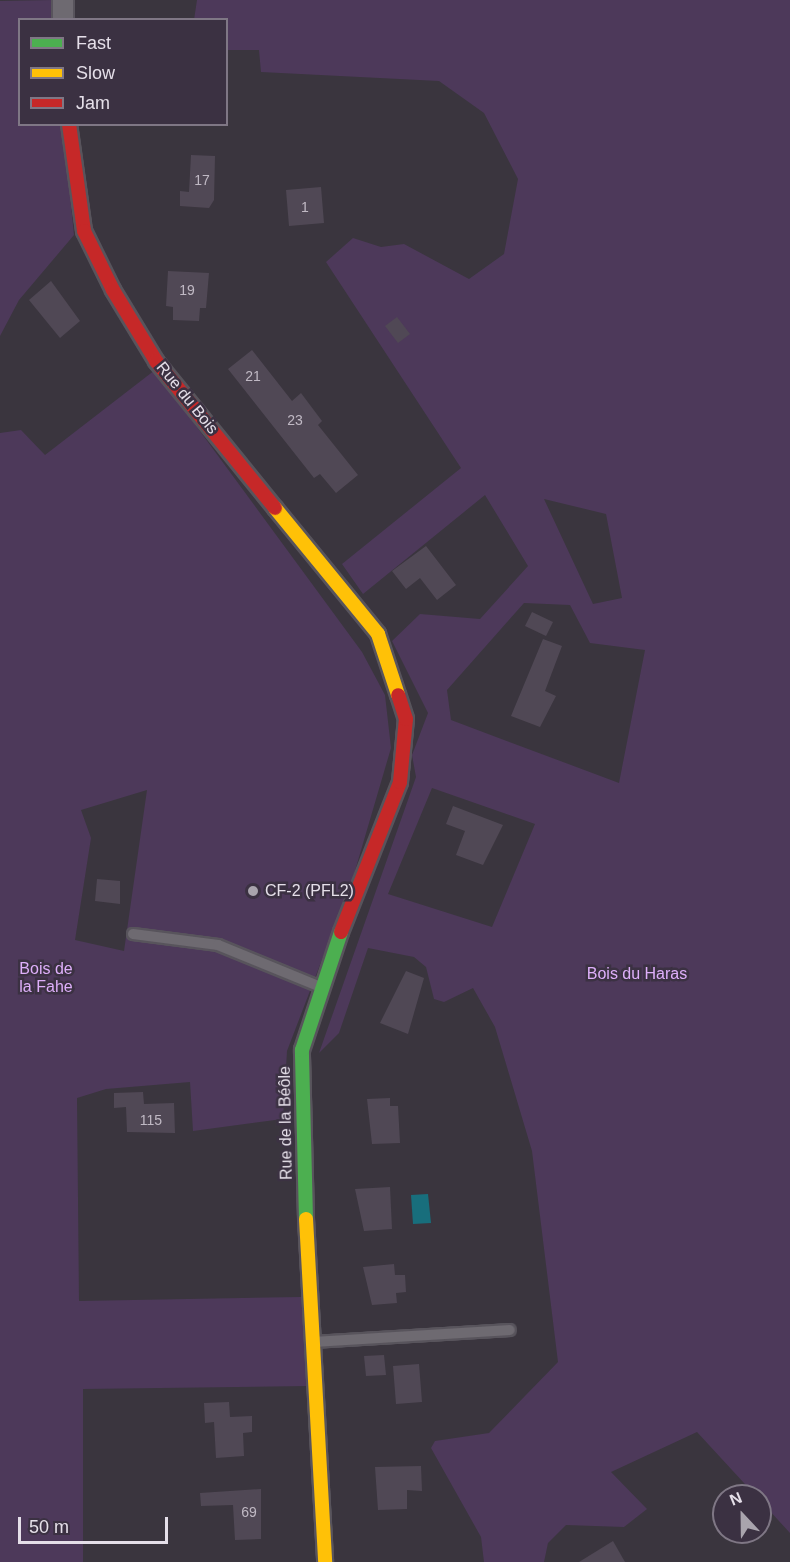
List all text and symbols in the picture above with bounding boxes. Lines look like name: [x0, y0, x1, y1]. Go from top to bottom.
legend: [18, 18, 228, 126]
text: Fast: [76, 33, 111, 53]
text: Slow: [76, 63, 115, 83]
text: Jam: [76, 93, 110, 113]
house number: 17: [194, 172, 210, 188]
house number: 1: [301, 199, 309, 215]
house number: 19: [179, 282, 195, 298]
street label: Rue du Bois: [152, 358, 222, 438]
house number: 21: [245, 368, 261, 384]
house number: 23: [287, 412, 303, 428]
place label: CF-2 (PFL2): [265, 881, 354, 901]
marker: CF-2 (PFL2): [246, 884, 260, 898]
park label: Bois de la Fahe: [19, 959, 73, 997]
park label: Bois du Haras: [587, 964, 687, 984]
street label: Rue de la Béôle: [275, 1066, 297, 1180]
house number: 115: [140, 1112, 162, 1128]
north arrow: [712, 1484, 772, 1544]
text: N: [727, 1489, 744, 1509]
house number: 69: [241, 1504, 257, 1520]
scale bar: [21, 1505, 171, 1543]
text: 50 m: [29, 1517, 69, 1537]

